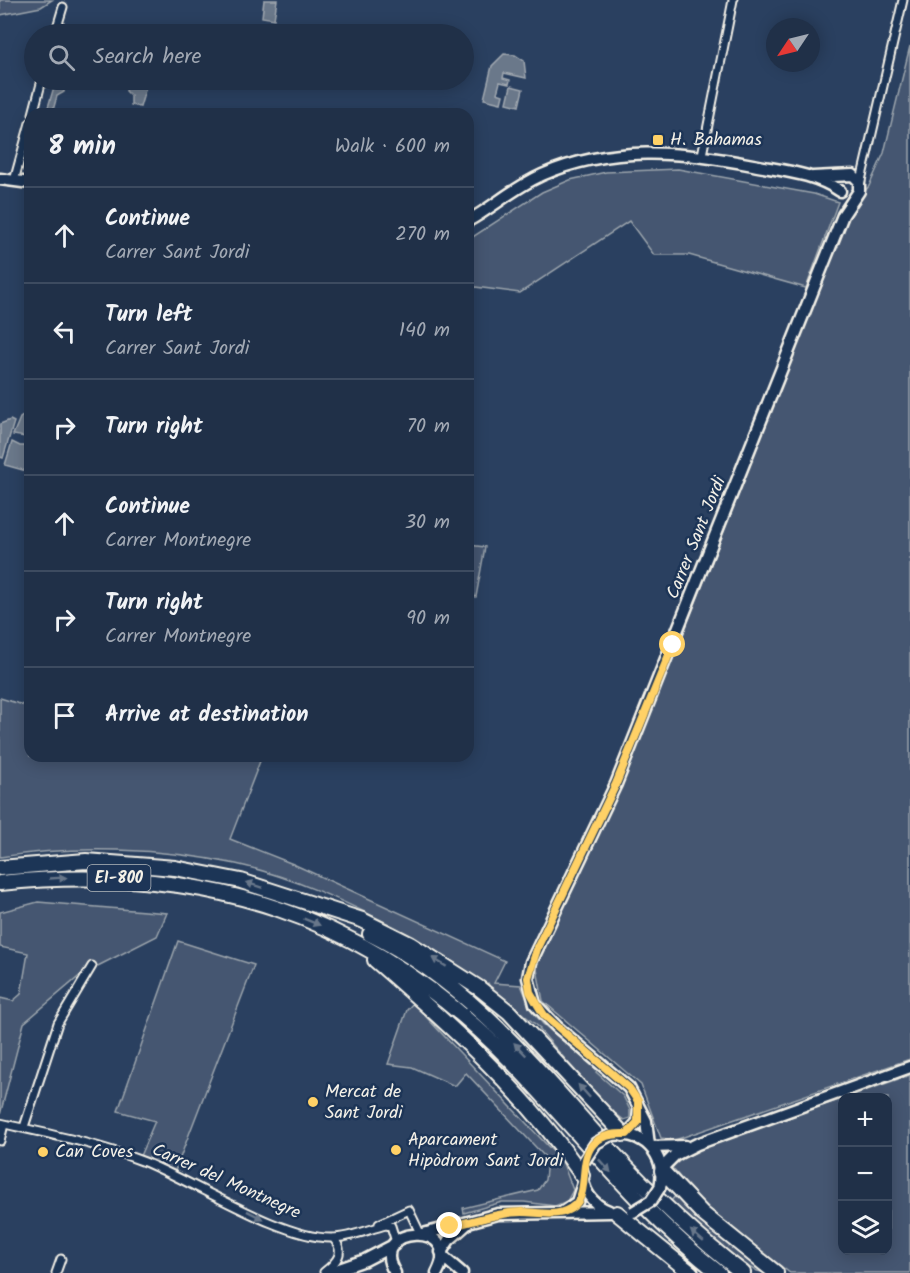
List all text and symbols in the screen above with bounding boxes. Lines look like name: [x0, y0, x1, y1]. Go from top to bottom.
north arrow: [766, 18, 820, 72]
search box: [24, 24, 474, 90]
text: Search here: [93, 40, 201, 75]
icon: search: [45, 41, 78, 74]
text: 8 min: [48, 126, 116, 168]
place label: H. Bahamas: [670, 126, 762, 155]
text: Walk · 600 m: [335, 131, 450, 163]
marker: H. Bahamas: [651, 133, 665, 147]
text: Continue: [105, 202, 190, 237]
icon: ahead: [48, 219, 81, 252]
text: 270 m: [395, 219, 450, 251]
text: Carrer Sant Jordi: [105, 237, 249, 269]
text: Turn left: [105, 298, 192, 333]
icon: left: [48, 315, 81, 348]
text: 140 m: [399, 315, 450, 347]
text: Carrer Sant Jordi: [105, 333, 249, 365]
text: Turn right: [105, 410, 203, 445]
icon: right: [48, 411, 81, 444]
text: 70 m: [407, 411, 450, 443]
street label: Carrer Sant Jordi: [659, 472, 735, 604]
text: Continue: [105, 490, 190, 525]
icon: ahead: [48, 507, 81, 540]
text: 30 m: [405, 507, 450, 539]
text: Carrer Montnegre: [105, 525, 251, 557]
text: Turn right: [105, 586, 203, 621]
icon: right: [48, 603, 81, 636]
text: 90 m: [406, 603, 450, 635]
text: Carrer Montnegre: [105, 621, 251, 653]
route start: [659, 631, 685, 657]
text: Arrive at destination: [105, 698, 308, 733]
icon: arrive: [48, 699, 81, 732]
road number: EI-800: [88, 865, 150, 891]
one-way arrow: [49, 874, 68, 883]
one-way arrow: [245, 880, 263, 889]
one-way arrow: [303, 917, 321, 927]
one-way arrow: [430, 957, 447, 968]
one-way arrow: [513, 1043, 527, 1057]
place label: Mercat de Sant Jordi: [325, 1078, 403, 1128]
one-way arrow: [578, 1084, 591, 1099]
map controls: [838, 1093, 892, 1255]
button: +: [838, 1093, 892, 1147]
marker: Mercat de Sant Jordi: [306, 1095, 320, 1109]
place label: Aparcament Hipòdrom Sant Jordi: [408, 1126, 564, 1176]
street label: Carrer del Montnegre: [147, 1136, 305, 1228]
place label: Can Coves: [55, 1138, 134, 1167]
marker: Aparcament Hipòdrom Sant Jordi: [389, 1143, 403, 1157]
marker: Can Coves: [36, 1145, 50, 1159]
button: −: [838, 1147, 892, 1201]
one-way arrow: [598, 1159, 612, 1174]
button: layers: [838, 1201, 892, 1255]
one-way arrow: [246, 1209, 264, 1219]
route end: [436, 1212, 462, 1238]
one-way arrow: [690, 1229, 705, 1243]

